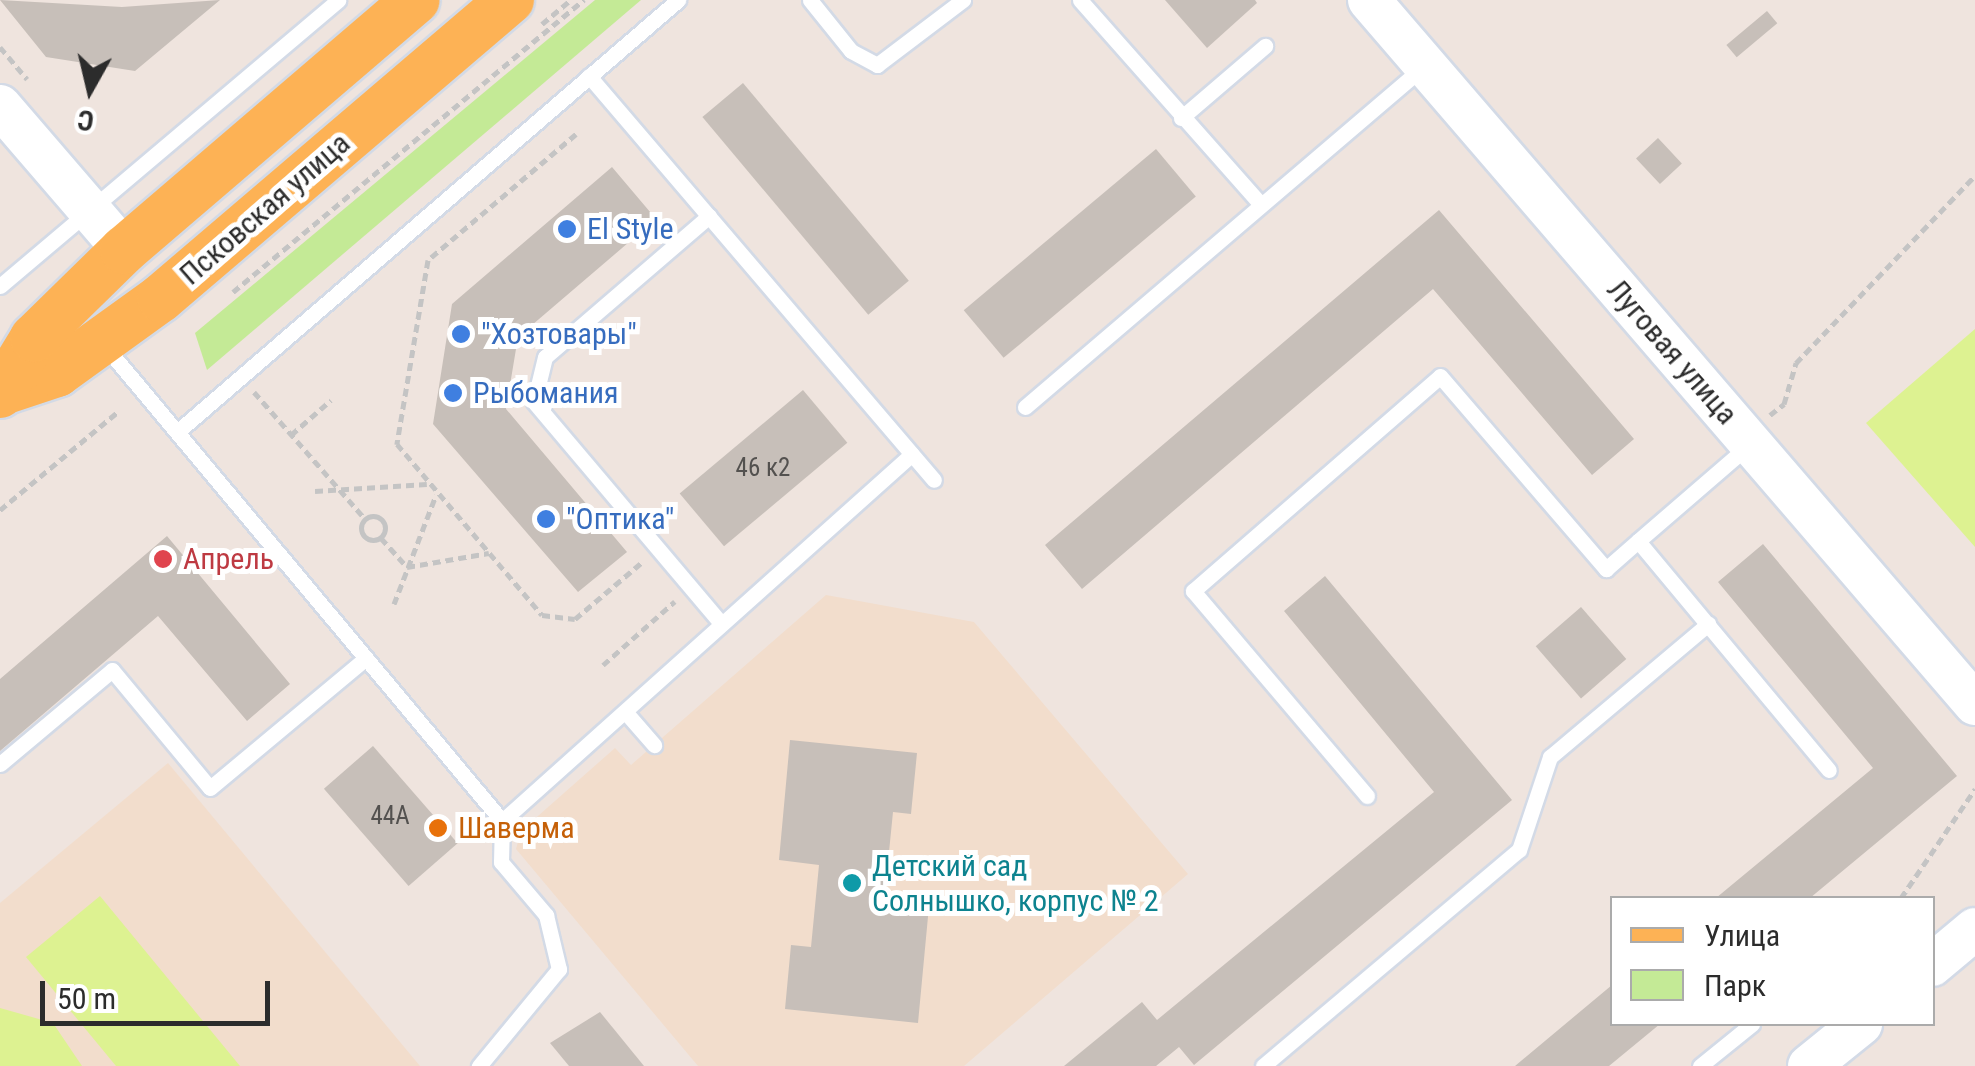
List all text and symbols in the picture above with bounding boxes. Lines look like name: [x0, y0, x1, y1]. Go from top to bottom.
north arrow: [40, 40, 140, 140]
text: С: [76, 103, 96, 138]
street label: Псковская улица: [173, 125, 357, 293]
place label: El Style: [587, 211, 674, 247]
marker: El Style: [556, 218, 578, 240]
street label: Луговая улица: [1599, 272, 1745, 432]
place label: "Хозтовары": [481, 316, 637, 352]
marker: "Хозтовары": [450, 323, 472, 345]
place label: Рыбомания: [473, 375, 618, 411]
marker: Рыбомания: [442, 382, 464, 404]
house number: 46 к2: [736, 453, 790, 483]
place label: "Оптика": [566, 501, 674, 537]
marker: "Оптика": [535, 508, 557, 530]
place label: Апрель: [183, 541, 274, 577]
marker: Апрель: [152, 548, 174, 570]
house number: 44А: [370, 801, 410, 831]
place label: Шаверма: [458, 810, 575, 846]
marker: Шаверма: [427, 817, 449, 839]
place label: Детский сад Солнышко, корпус № 2: [872, 848, 1158, 918]
marker: Детский сад Солнышко, корпус № 2: [841, 872, 863, 894]
legend: [1610, 896, 1935, 1026]
text: Улица: [1704, 918, 1780, 953]
scale bar: [45, 961, 275, 1023]
text: Парк: [1704, 968, 1766, 1003]
text: 50 m: [57, 981, 116, 1016]

